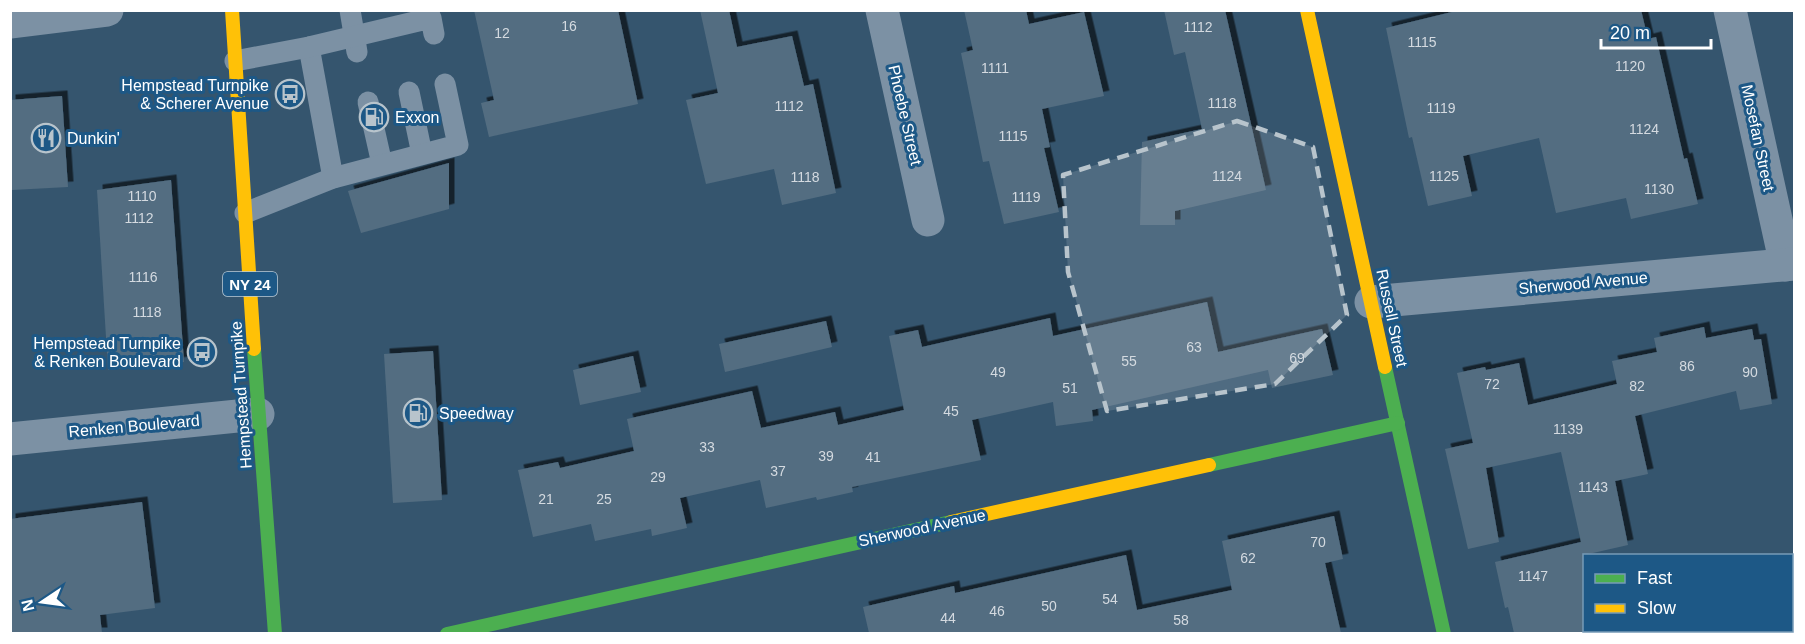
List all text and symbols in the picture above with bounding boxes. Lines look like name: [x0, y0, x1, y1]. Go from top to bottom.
scale bar: [1601, 12, 1710, 50]
house number: 16: [561, 18, 577, 34]
house number: 1112: [1183, 19, 1213, 35]
text: 20 m: [1610, 23, 1650, 43]
house number: 12: [494, 25, 510, 41]
house number: 1115: [1407, 34, 1437, 50]
house number: 1120: [1615, 58, 1645, 74]
house number: 1111: [981, 60, 1009, 76]
street label: Phoebe Street: [885, 63, 925, 167]
place label: Hempstead Turnpike & Scherer Avenue: [121, 77, 269, 112]
bus stop icon: Hempstead Turnpike & Scherer Avenue: [274, 78, 306, 110]
street label: Mosefan Street: [1738, 83, 1778, 193]
house number: 1118: [1207, 95, 1237, 111]
house number: 1112: [774, 98, 804, 114]
house number: 1119: [1426, 100, 1456, 116]
fuel station icon: Exxon: [358, 101, 390, 133]
place label: Exxon: [395, 109, 439, 126]
house number: 1124: [1629, 121, 1659, 137]
restaurant icon: Dunkin': [30, 122, 62, 154]
house number: 1115: [998, 128, 1028, 144]
place label: Dunkin': [67, 130, 120, 147]
house number: 1124: [1212, 168, 1242, 184]
house number: 1125: [1429, 168, 1459, 184]
house number: 1118: [790, 169, 820, 185]
house number: 1130: [1644, 181, 1674, 197]
house number: 1110: [127, 188, 157, 204]
house number: 1119: [1011, 189, 1041, 205]
house number: 1112: [124, 210, 154, 226]
street label: Russell Street: [1373, 268, 1411, 369]
house number: 1116: [128, 269, 158, 285]
street label: Sherwood Avenue: [1518, 269, 1648, 297]
road number: NY 24: [223, 272, 277, 296]
house number: 1118: [132, 304, 162, 320]
street label: Hempstead Turnpike: [227, 321, 255, 469]
place label: Hempstead Turnpike & Renken Boulevard: [33, 335, 181, 370]
bus stop icon: Hempstead Turnpike & Renken Boulevard: [186, 336, 218, 368]
house number: 63: [1186, 339, 1202, 355]
house number: 69: [1289, 350, 1305, 366]
house number: 55: [1121, 353, 1137, 369]
house number: 86: [1679, 358, 1695, 374]
house number: 49: [990, 364, 1006, 380]
house number: 90: [1742, 364, 1758, 380]
house number: 72: [1484, 376, 1500, 392]
house number: 82: [1629, 378, 1645, 394]
house number: 51: [1062, 380, 1078, 396]
fuel station icon: Speedway: [402, 397, 434, 429]
house number: 45: [943, 403, 959, 419]
place label: Speedway: [439, 405, 514, 422]
street label: Renken Boulevard: [68, 412, 200, 440]
house number: 1139: [1553, 421, 1583, 437]
house number: 33: [699, 439, 715, 455]
house number: 39: [818, 448, 834, 464]
house number: 41: [865, 449, 881, 465]
house number: 37: [770, 463, 786, 479]
house number: 29: [650, 469, 666, 485]
house number: 1143: [1578, 479, 1608, 495]
house number: 21: [538, 491, 554, 507]
house number: 25: [596, 491, 612, 507]
street label: Sherwood Avenue: [857, 506, 987, 550]
house number: 70: [1310, 534, 1326, 550]
house number: 62: [1240, 550, 1256, 566]
legend: [1583, 554, 1793, 632]
house number: 1147: [1518, 568, 1548, 584]
text: Fast: [1637, 568, 1672, 588]
north arrow: [12, 572, 72, 632]
house number: 54: [1102, 591, 1118, 607]
text: N: [18, 598, 37, 613]
house number: 50: [1041, 598, 1057, 614]
text: Slow: [1637, 598, 1677, 618]
house number: 46: [989, 603, 1005, 619]
house number: 44: [940, 610, 956, 626]
house number: 58: [1173, 612, 1189, 628]

